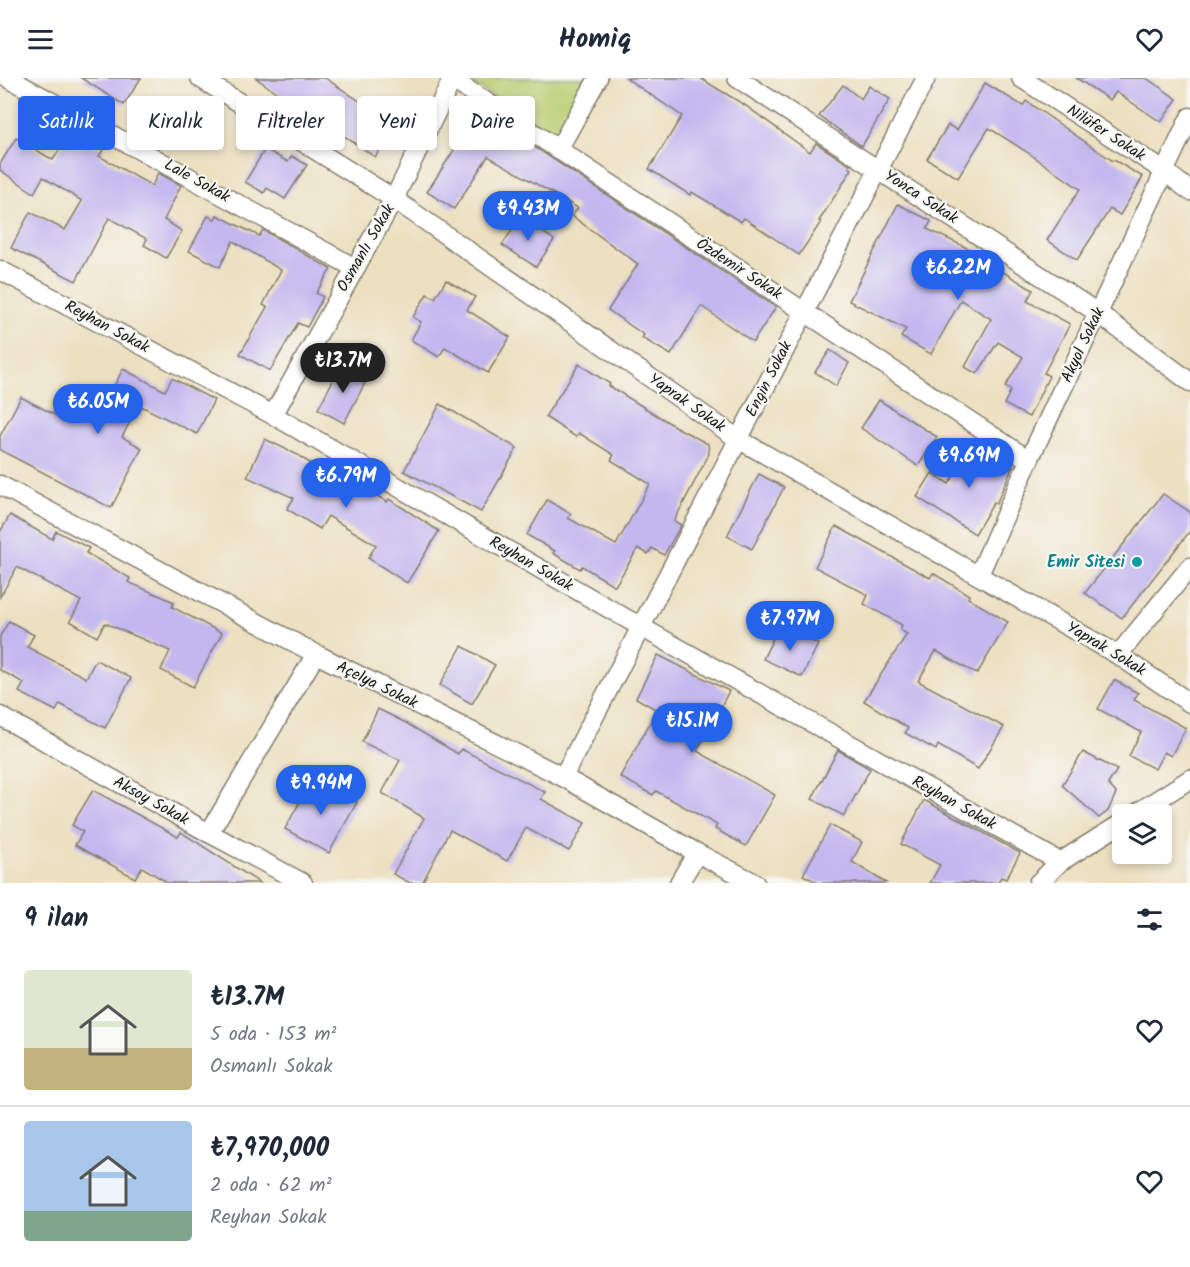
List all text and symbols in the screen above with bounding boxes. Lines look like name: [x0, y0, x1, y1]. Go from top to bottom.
text: Homiq: [558, 18, 632, 61]
icon: menu: [24, 23, 57, 56]
icon: heart: [1133, 23, 1166, 56]
chip: Satılık: [18, 96, 115, 150]
chip: Kiralık: [127, 96, 224, 150]
chip: Filtreler: [236, 96, 345, 150]
chip: Yeni: [357, 96, 437, 150]
chip: Daire: [449, 96, 535, 150]
street label: Nilüfer Sokak: [1062, 98, 1151, 168]
street label: Lale Sokak: [159, 153, 235, 210]
street label: Yonca Sokak: [879, 164, 964, 231]
pin: ₺9.43M: [479, 191, 577, 242]
text: ₺9.43M: [497, 194, 559, 226]
street label: Osmanlı Sokak: [331, 199, 402, 297]
street label: Özdemir Sokak: [691, 232, 788, 307]
pin: ₺6.22M: [909, 250, 1007, 301]
text: ₺6.22M: [925, 253, 991, 285]
street label: Reyhan Sokak: [60, 294, 155, 360]
street label: Akyol Sokak: [1055, 303, 1112, 387]
street label: Engin Sokak: [739, 336, 799, 421]
pin: ₺13.7M: [294, 343, 392, 394]
text: ₺13.7M: [314, 346, 372, 378]
street label: Yaprak Sokak: [643, 367, 731, 439]
pin: ₺6.05M: [49, 384, 147, 435]
text: ₺6.05M: [67, 387, 129, 419]
pin: ₺9.69M: [920, 438, 1018, 489]
text: ₺9.69M: [938, 441, 1000, 473]
pin: ₺6.79M: [297, 458, 395, 509]
text: ₺6.79M: [315, 461, 377, 493]
street label: Reyhan Sokak: [484, 530, 578, 598]
place label: Emir Sitesi: [1047, 550, 1126, 575]
marker: Emir Sitesi: [1130, 555, 1144, 569]
pin: ₺7.97M: [741, 601, 839, 652]
text: ₺7.97M: [760, 604, 820, 636]
street label: Yaprak Sokak: [1061, 615, 1151, 683]
street label: Açelya Sokak: [332, 655, 422, 716]
pin: ₺15.1M: [643, 703, 741, 754]
text: ₺15.1M: [665, 706, 719, 738]
pin: ₺9.94M: [272, 765, 370, 816]
text: ₺9.94M: [290, 768, 352, 800]
street label: Reyhan Sokak: [907, 769, 1001, 837]
street label: Aksoy Sokak: [108, 770, 194, 832]
map controls: [1112, 804, 1172, 864]
button: layers: [1112, 804, 1172, 864]
text: 9 ilan: [24, 898, 89, 940]
icon: filters: [1133, 903, 1166, 936]
text: ₺13.7M: [210, 977, 285, 1019]
icon: home: [72, 994, 144, 1066]
icon: heart: [1133, 1014, 1166, 1047]
text: 5 oda · 153 m²: [210, 1019, 337, 1051]
text: Osmanlı Sokak: [210, 1051, 333, 1083]
text: ₺7,970,000: [210, 1128, 329, 1170]
icon: home: [72, 1145, 144, 1217]
icon: heart: [1133, 1165, 1166, 1198]
text: 2 oda · 62 m²: [210, 1170, 332, 1202]
text: Reyhan Sokak: [210, 1202, 327, 1234]

